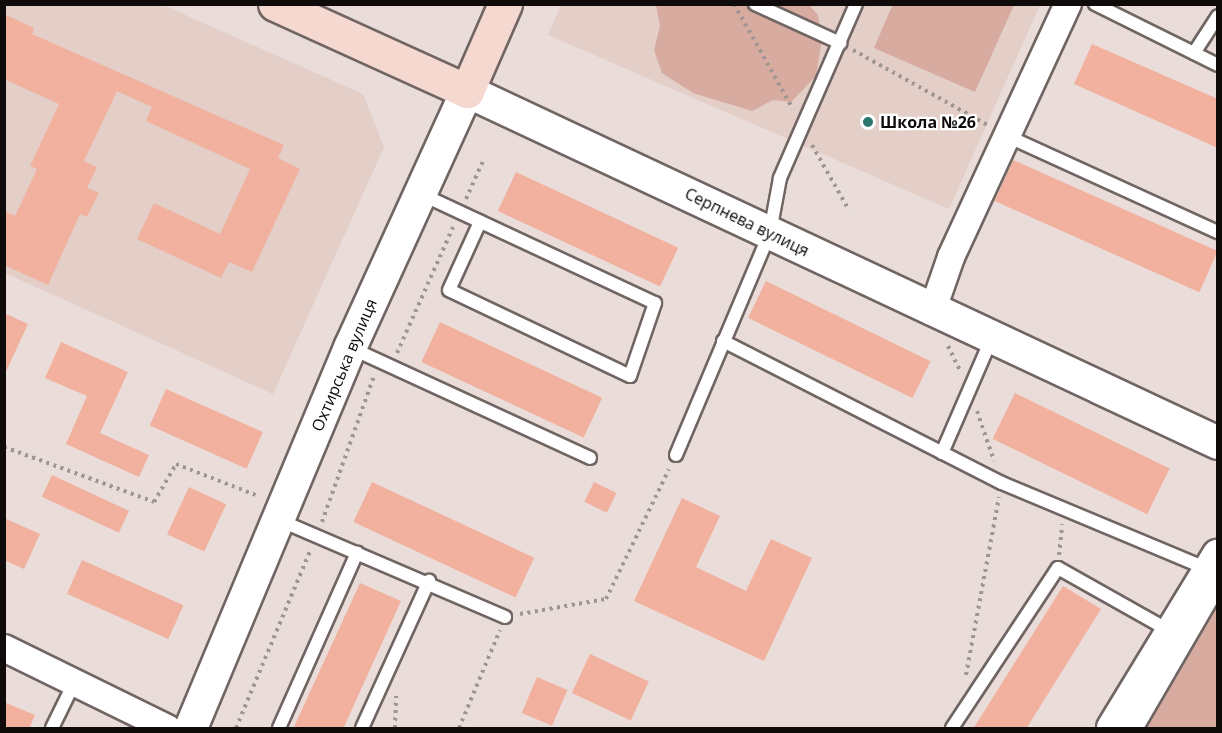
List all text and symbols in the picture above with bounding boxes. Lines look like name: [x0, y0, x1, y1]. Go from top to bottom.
place label: Школа №26: [880, 112, 976, 132]
marker: Школа №26: [861, 115, 875, 129]
street label: Серпнева вулиця: [682, 184, 812, 260]
street label: Охтирська вулиця: [307, 296, 381, 434]

